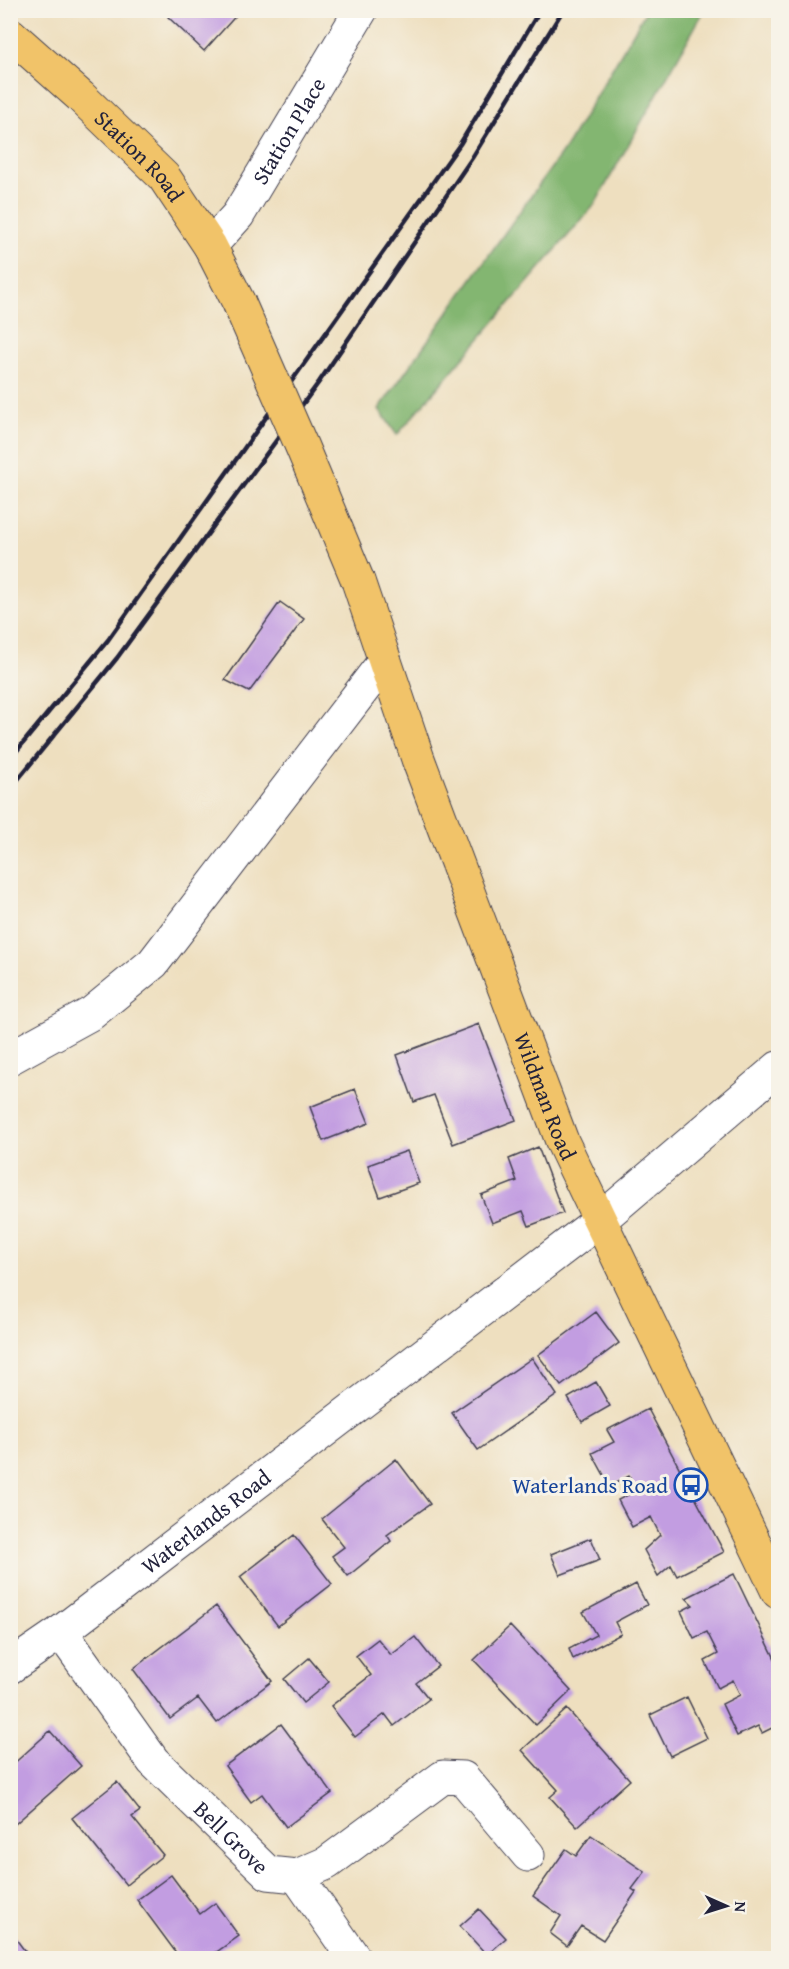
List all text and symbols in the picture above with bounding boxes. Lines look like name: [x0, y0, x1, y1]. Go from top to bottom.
street label: Station Place: [244, 71, 333, 190]
street label: Station Road: [87, 102, 192, 208]
street label: Wildman Road: [506, 1027, 585, 1165]
street label: Waterlands Road: [134, 1461, 278, 1581]
bus stop icon: Waterlands Road: [673, 1467, 709, 1503]
place label: Waterlands Road: [512, 1469, 668, 1501]
street label: Bell Grove: [187, 1793, 276, 1881]
north arrow: [696, 1876, 756, 1936]
text: N: [729, 1901, 753, 1913]

